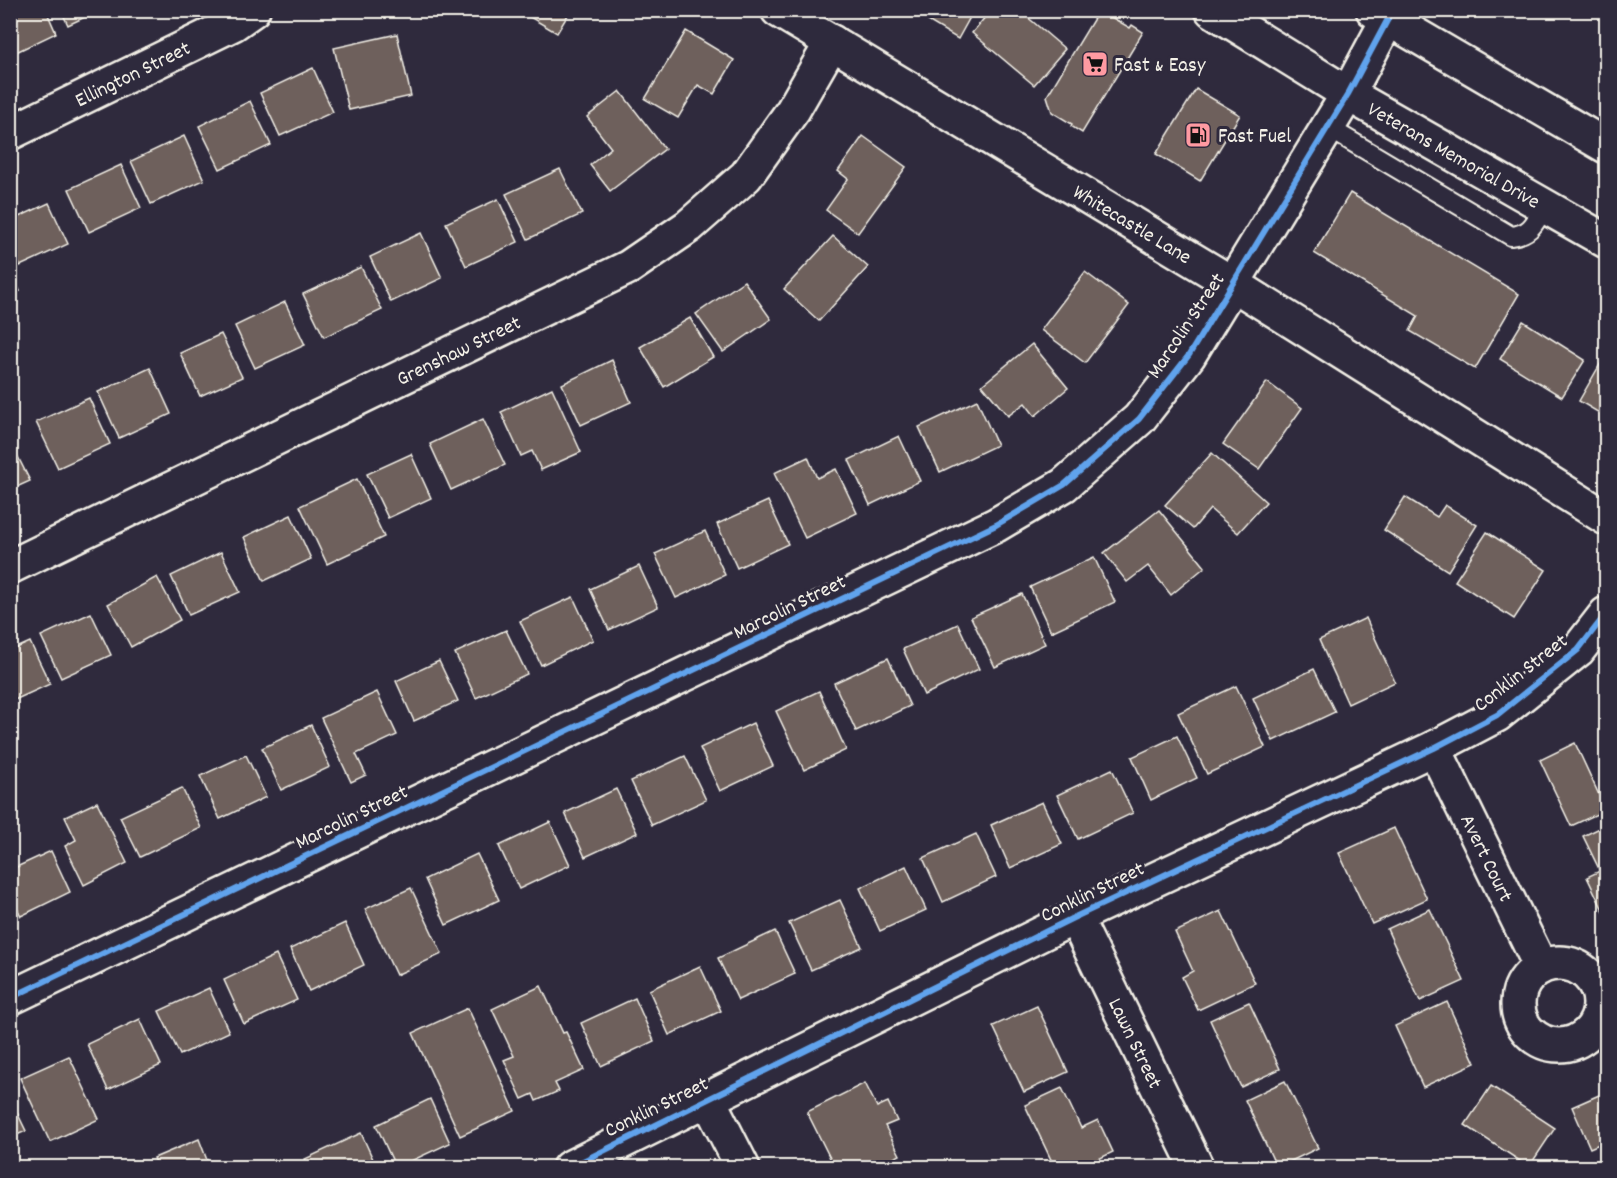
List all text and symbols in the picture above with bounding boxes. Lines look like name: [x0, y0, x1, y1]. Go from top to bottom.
street label: Ellington Street: [71, 35, 196, 117]
supermarket icon: Fast & Easy: [1080, 49, 1110, 79]
place label: Fast & Easy: [1114, 52, 1206, 82]
street label: Veterans Memorial Drive: [1361, 96, 1545, 218]
fuel station icon: Fast Fuel: [1183, 120, 1213, 150]
place label: Fast Fuel: [1218, 123, 1291, 153]
street label: Whitecastle Lane: [1066, 179, 1196, 274]
street label: Marcolin Street: [1141, 267, 1234, 386]
street label: Grenshaw Street: [392, 309, 527, 395]
street label: Marcolin Street: [729, 568, 852, 649]
street label: Conklin Street: [1468, 628, 1576, 721]
street label: Marcolin Street: [291, 778, 414, 859]
street label: Avert Court: [1451, 810, 1519, 908]
street label: Conklin Street: [1036, 855, 1151, 932]
street label: Lawn Street: [1099, 994, 1168, 1095]
street label: Conklin Street: [600, 1070, 715, 1147]

